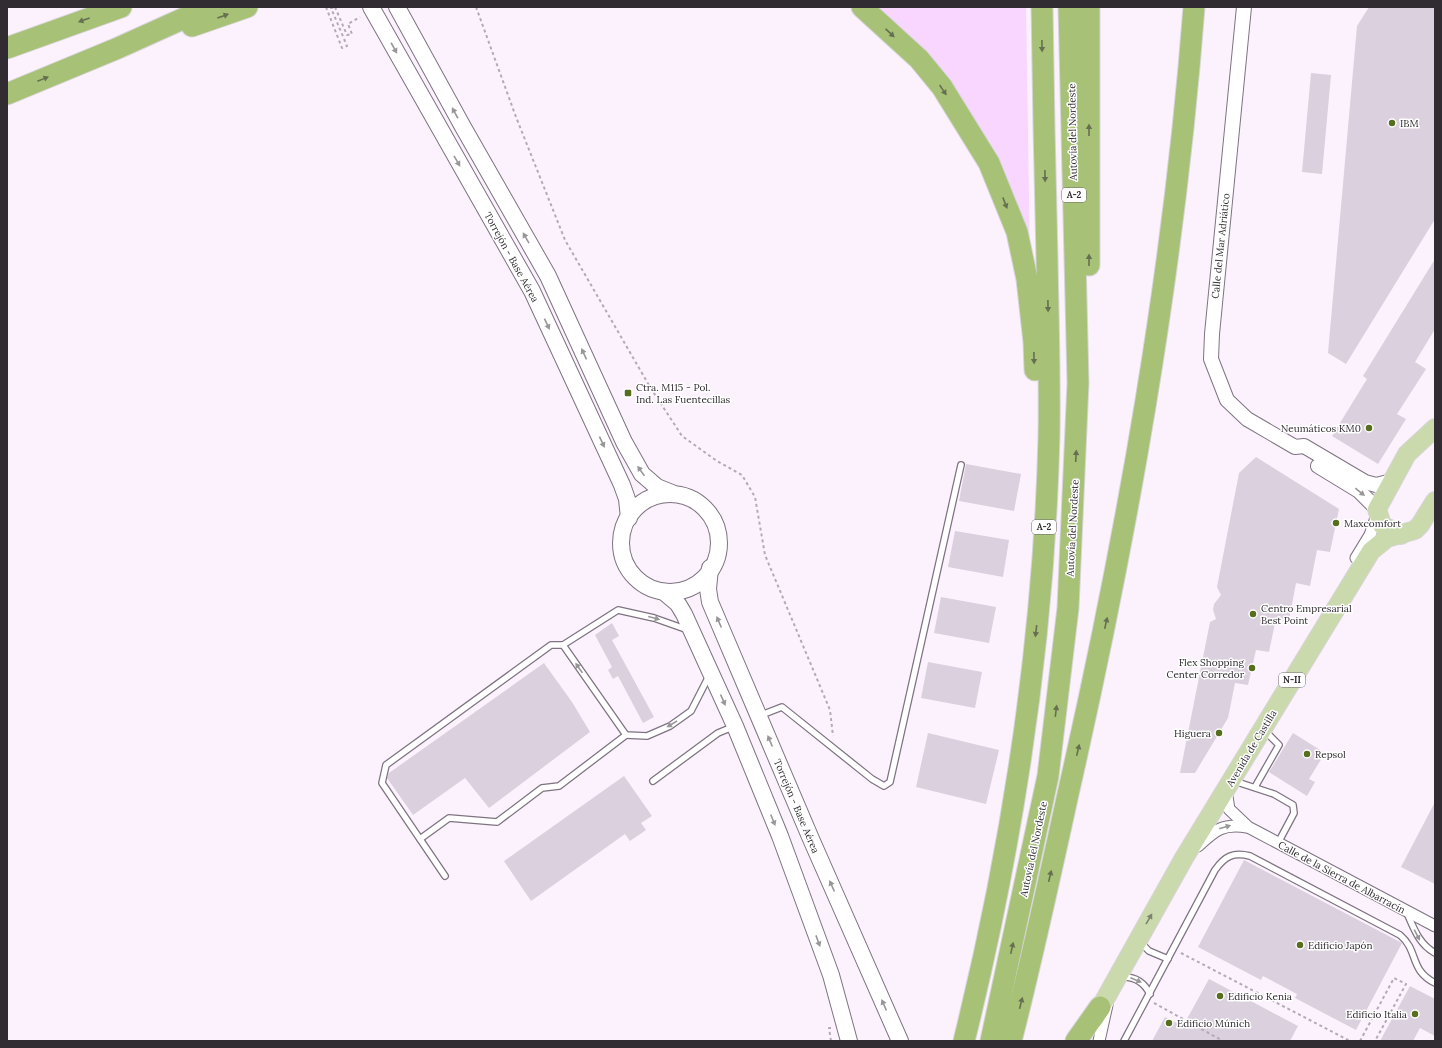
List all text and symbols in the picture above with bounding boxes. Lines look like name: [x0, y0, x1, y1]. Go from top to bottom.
one-way arrow: [217, 13, 229, 19]
one-way arrow: [78, 18, 90, 24]
one-way arrow: [886, 28, 895, 37]
one-way arrow: [1039, 40, 1046, 52]
one-way arrow: [390, 42, 397, 54]
one-way arrow: [38, 76, 50, 82]
street label: Autovía del Nordeste: [1065, 83, 1080, 182]
one-way arrow: [939, 84, 947, 95]
one-way arrow: [452, 107, 458, 119]
place label: IBM: [1400, 117, 1419, 130]
marker: IBM: [1387, 118, 1397, 128]
one-way arrow: [1086, 123, 1092, 136]
one-way arrow: [454, 155, 461, 167]
one-way arrow: [1042, 170, 1048, 183]
road number: A-2: [1062, 188, 1086, 202]
street label: Calle del Mar Adriático: [1208, 193, 1233, 299]
one-way arrow: [1003, 198, 1009, 210]
street label: Torrejón - Base Aérea: [481, 210, 542, 305]
one-way arrow: [523, 232, 530, 244]
one-way arrow: [1086, 253, 1092, 266]
one-way arrow: [1045, 300, 1051, 313]
one-way arrow: [544, 318, 550, 330]
one-way arrow: [581, 348, 587, 360]
one-way arrow: [1031, 352, 1038, 364]
place label: Ctra. M115 - Pol. Ind. Las Fuentecillas: [636, 381, 731, 406]
marker: Ctra. M115 - Pol. Ind. Las Fuentecillas: [623, 388, 633, 398]
place label: Neumáticos KM0: [1281, 422, 1361, 435]
marker: Neumáticos KM0: [1364, 423, 1374, 433]
one-way arrow: [599, 436, 605, 448]
one-way arrow: [1072, 450, 1079, 462]
one-way arrow: [637, 465, 645, 476]
street label: Autovía del Nordeste: [1063, 479, 1082, 578]
one-way arrow: [1355, 488, 1366, 497]
place label: Maxcomfort: [1344, 517, 1401, 530]
marker: Maxcomfort: [1331, 518, 1341, 528]
road number: A-2: [1032, 520, 1056, 534]
place label: Centro Empresarial Best Point: [1261, 602, 1352, 627]
marker: Centro Empresarial Best Point: [1248, 609, 1258, 619]
one-way arrow: [647, 616, 660, 622]
one-way arrow: [716, 616, 722, 627]
one-way arrow: [1104, 617, 1110, 629]
one-way arrow: [1033, 625, 1040, 638]
place label: Flex Shopping Center Corredor: [1166, 656, 1245, 681]
one-way arrow: [575, 663, 583, 673]
marker: Flex Shopping Center Corredor: [1247, 663, 1257, 673]
road number: N-II: [1279, 673, 1305, 687]
one-way arrow: [720, 694, 726, 705]
one-way arrow: [1053, 705, 1059, 717]
street label: Avenida de Castilla: [1223, 708, 1279, 790]
one-way arrow: [667, 720, 677, 728]
place label: Higuera: [1174, 727, 1211, 740]
marker: Higuera: [1214, 728, 1224, 738]
one-way arrow: [767, 736, 773, 747]
one-way arrow: [1075, 743, 1081, 755]
place label: Repsol: [1315, 748, 1346, 761]
marker: Repsol: [1302, 749, 1312, 759]
street label: Torrejón - Base Aérea: [771, 757, 822, 855]
street label: Autovía del Nordeste: [1017, 800, 1050, 899]
one-way arrow: [770, 814, 776, 825]
one-way arrow: [1219, 824, 1231, 830]
street label: Calle de la Sierra de Albarracín: [1276, 838, 1408, 917]
one-way arrow: [1047, 870, 1053, 883]
one-way arrow: [829, 881, 835, 892]
one-way arrow: [1146, 913, 1153, 925]
one-way arrow: [1414, 929, 1420, 940]
one-way arrow: [816, 936, 822, 948]
place label: Edificio Japón: [1308, 939, 1372, 952]
marker: Edificio Japón: [1295, 940, 1305, 950]
one-way arrow: [1009, 942, 1015, 955]
one-way arrow: [1130, 977, 1142, 984]
place label: Edificio Kenia: [1228, 990, 1292, 1003]
marker: Edificio Kenia: [1215, 991, 1225, 1001]
one-way arrow: [1018, 997, 1024, 1009]
one-way arrow: [881, 999, 887, 1011]
place label: Edificio Italia: [1346, 1008, 1407, 1021]
marker: Edificio Italia: [1410, 1009, 1420, 1019]
place label: Edificio Múnich: [1177, 1017, 1250, 1030]
marker: Edificio Múnich: [1164, 1018, 1174, 1028]

